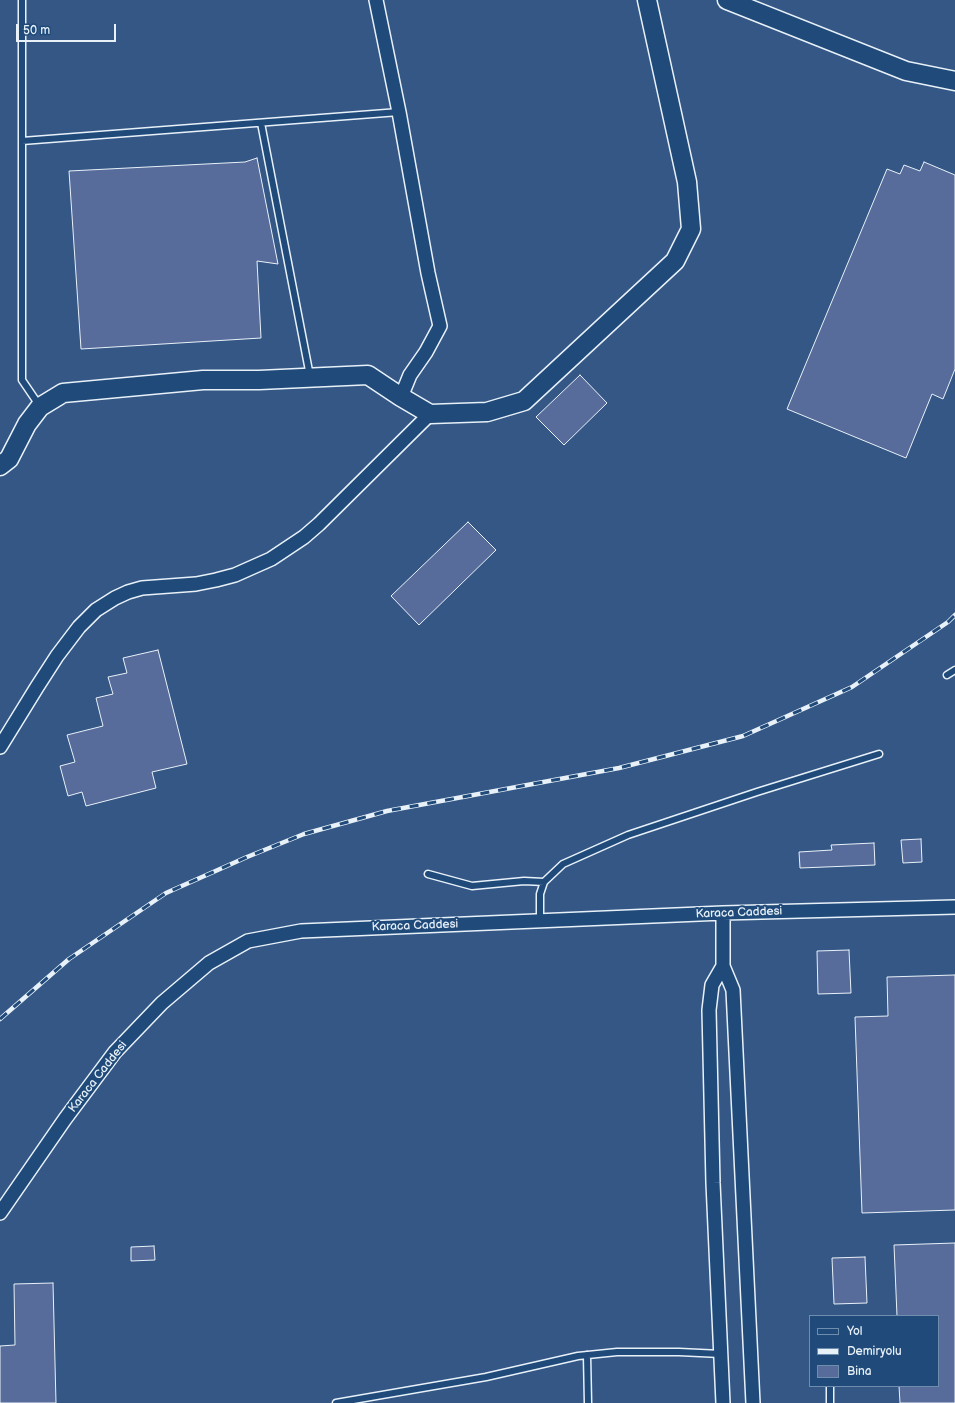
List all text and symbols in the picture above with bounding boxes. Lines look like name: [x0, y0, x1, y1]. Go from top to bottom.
scale bar: [18, 16, 118, 42]
text: 50 m: [23, 23, 50, 38]
street label: Karaca Caddesi: [695, 904, 783, 922]
street label: Karaca Caddesi: [371, 917, 459, 935]
street label: Karaca Caddesi: [66, 1038, 130, 1116]
legend: [809, 1315, 939, 1387]
text: Yol: [847, 1324, 862, 1339]
text: Demiryolu: [847, 1344, 902, 1359]
text: Bina: [847, 1364, 872, 1379]

